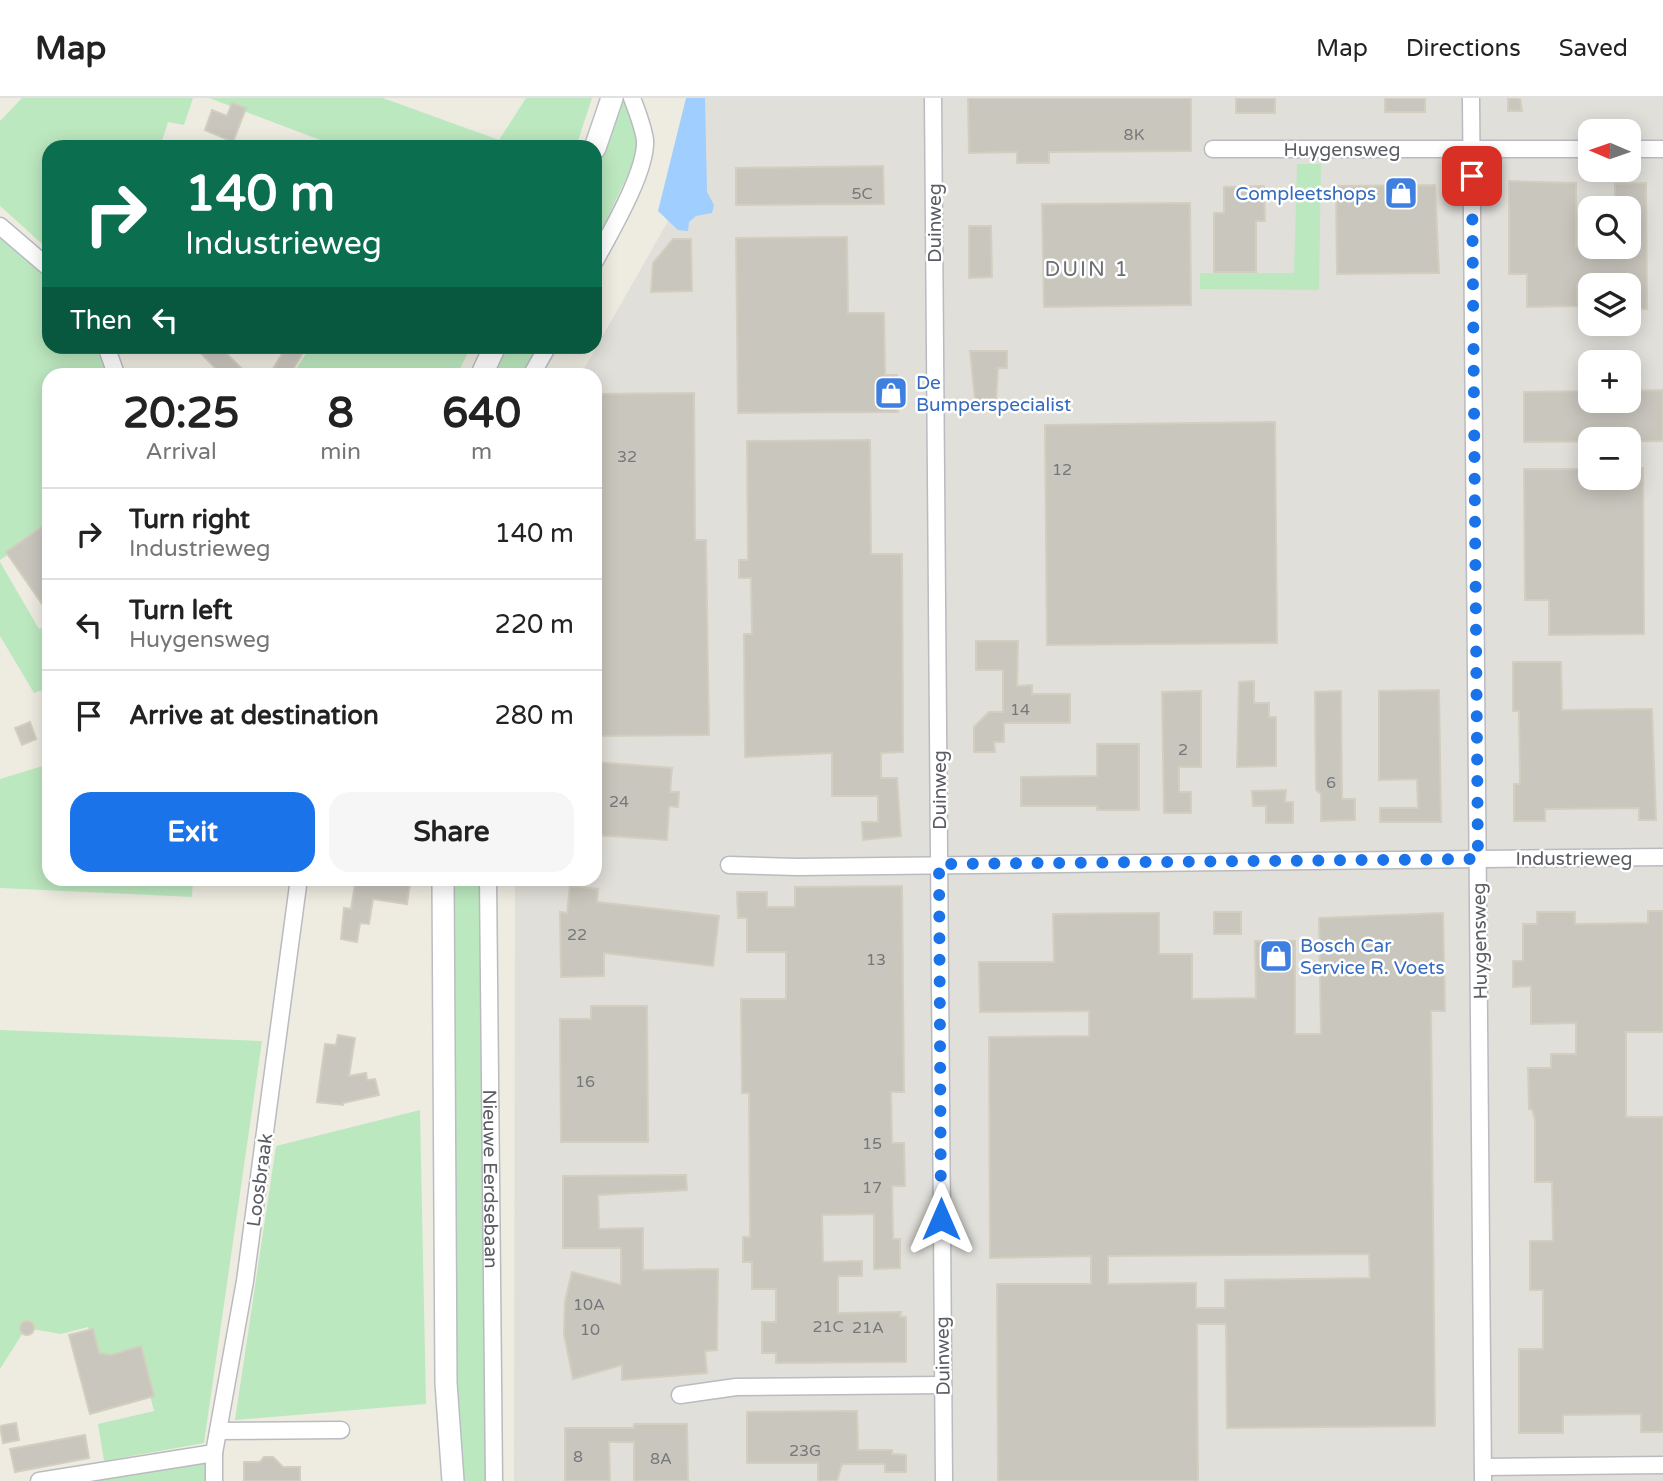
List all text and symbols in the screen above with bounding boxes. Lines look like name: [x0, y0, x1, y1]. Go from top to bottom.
text: Map: [35, 29, 106, 68]
text: Map: [1316, 34, 1368, 63]
text: Directions: [1406, 34, 1521, 63]
text: Saved: [1559, 34, 1628, 63]
north arrow: [1578, 119, 1642, 182]
map controls: [1578, 119, 1641, 490]
house number: 8K: [1124, 125, 1145, 145]
street label: Huygensweg: [1284, 139, 1400, 161]
pin: [1442, 146, 1502, 206]
icon: arrive: [1453, 157, 1491, 195]
text: 140 m: [185, 165, 335, 224]
icon: right: [70, 168, 161, 259]
shop icon: Compleetshops: [1382, 174, 1420, 212]
street label: Duinweg: [924, 183, 946, 263]
place label: Compleetshops: [1235, 183, 1376, 205]
house number: 5C: [851, 184, 873, 204]
button: search: [1578, 196, 1641, 259]
text: Industrieweg: [185, 225, 382, 263]
district label: DUIN 1: [1044, 257, 1130, 282]
button: layers: [1578, 273, 1641, 336]
icon: left: [146, 301, 184, 339]
text: Then: [70, 305, 132, 336]
button: +: [1578, 350, 1641, 413]
place label: De Bumperspecialist: [916, 372, 1071, 416]
shop icon: De Bumperspecialist: [872, 374, 910, 412]
text: 20:25: [123, 388, 239, 439]
text: 8: [327, 388, 354, 439]
text: 640: [442, 388, 521, 439]
button: −: [1578, 427, 1641, 490]
text: Arrival: [146, 438, 217, 466]
text: min: [320, 438, 361, 466]
text: m: [471, 438, 492, 466]
house number: 32: [617, 447, 637, 467]
house number: 12: [1052, 460, 1072, 480]
text: Turn right: [129, 504, 250, 535]
icon: right: [70, 515, 108, 553]
text: 140 m: [494, 518, 574, 549]
text: Industrieweg: [129, 535, 271, 563]
text: Turn left: [129, 595, 232, 626]
icon: left: [70, 606, 108, 644]
text: 220 m: [494, 609, 574, 640]
text: Huygensweg: [129, 626, 270, 654]
icon: arrive: [70, 697, 108, 735]
text: Arrive at destination: [129, 700, 379, 731]
text: 280 m: [494, 700, 574, 731]
house number: 14: [1010, 700, 1030, 720]
house number: 2: [1178, 740, 1188, 760]
street label: Duinweg: [929, 750, 951, 830]
house number: 6: [1326, 773, 1336, 793]
button: Exit: [70, 792, 315, 872]
button: Share: [329, 792, 574, 872]
house number: 24: [609, 792, 629, 812]
street label: Industrieweg: [1516, 848, 1632, 870]
street label: Huygensweg: [1468, 882, 1492, 1000]
house number: 22: [567, 925, 587, 945]
place label: Bosch Car Service R. Voets: [1300, 935, 1445, 979]
shop icon: Bosch Car Service R. Voets: [1257, 937, 1295, 975]
house number: 13: [866, 950, 886, 970]
house number: 16: [575, 1072, 595, 1092]
street label: Nieuwe Eerdsebaan: [478, 1089, 502, 1269]
street label: Loosbraak: [243, 1132, 277, 1228]
house number: 15: [862, 1134, 882, 1154]
house number: 17: [862, 1178, 882, 1198]
position arrow: [904, 1182, 978, 1256]
house number: 10A: [573, 1295, 605, 1315]
street label: Duinweg: [931, 1316, 955, 1396]
house number: 21C: [812, 1317, 844, 1337]
house number: 21A: [852, 1318, 884, 1338]
house number: 10: [580, 1320, 600, 1340]
house number: 23G: [789, 1441, 821, 1461]
house number: 8: [573, 1447, 583, 1467]
house number: 8A: [650, 1449, 672, 1469]

